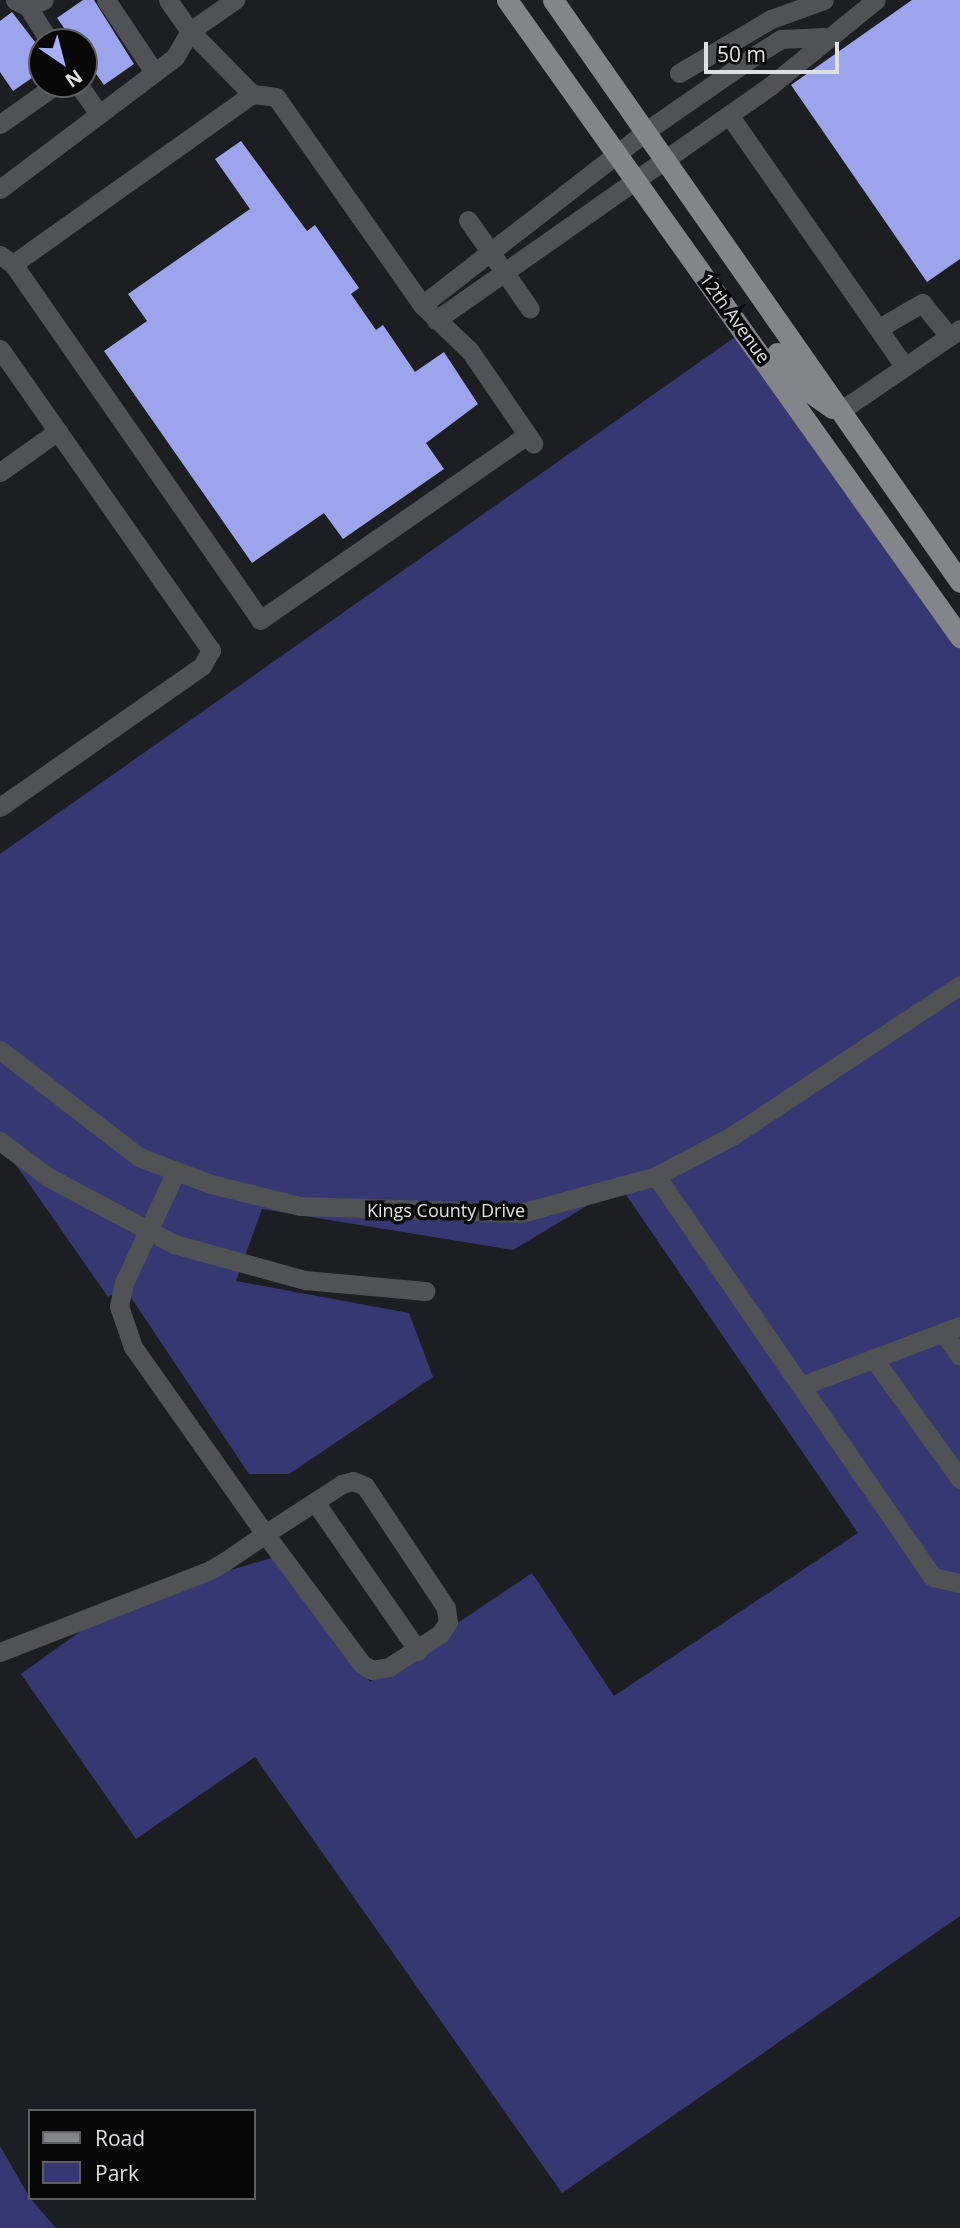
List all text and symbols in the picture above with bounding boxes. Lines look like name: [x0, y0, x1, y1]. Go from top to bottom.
north arrow: [28, 28, 98, 98]
scale bar: [708, 28, 843, 72]
text: 50 m: [717, 40, 766, 68]
text: N: [60, 63, 88, 94]
street label: 12th Avenue: [695, 269, 775, 367]
street label: Kings County Drive: [367, 1199, 525, 1221]
legend: [28, 2109, 256, 2200]
text: Road: [95, 2124, 145, 2152]
text: Park: [95, 2159, 139, 2187]

